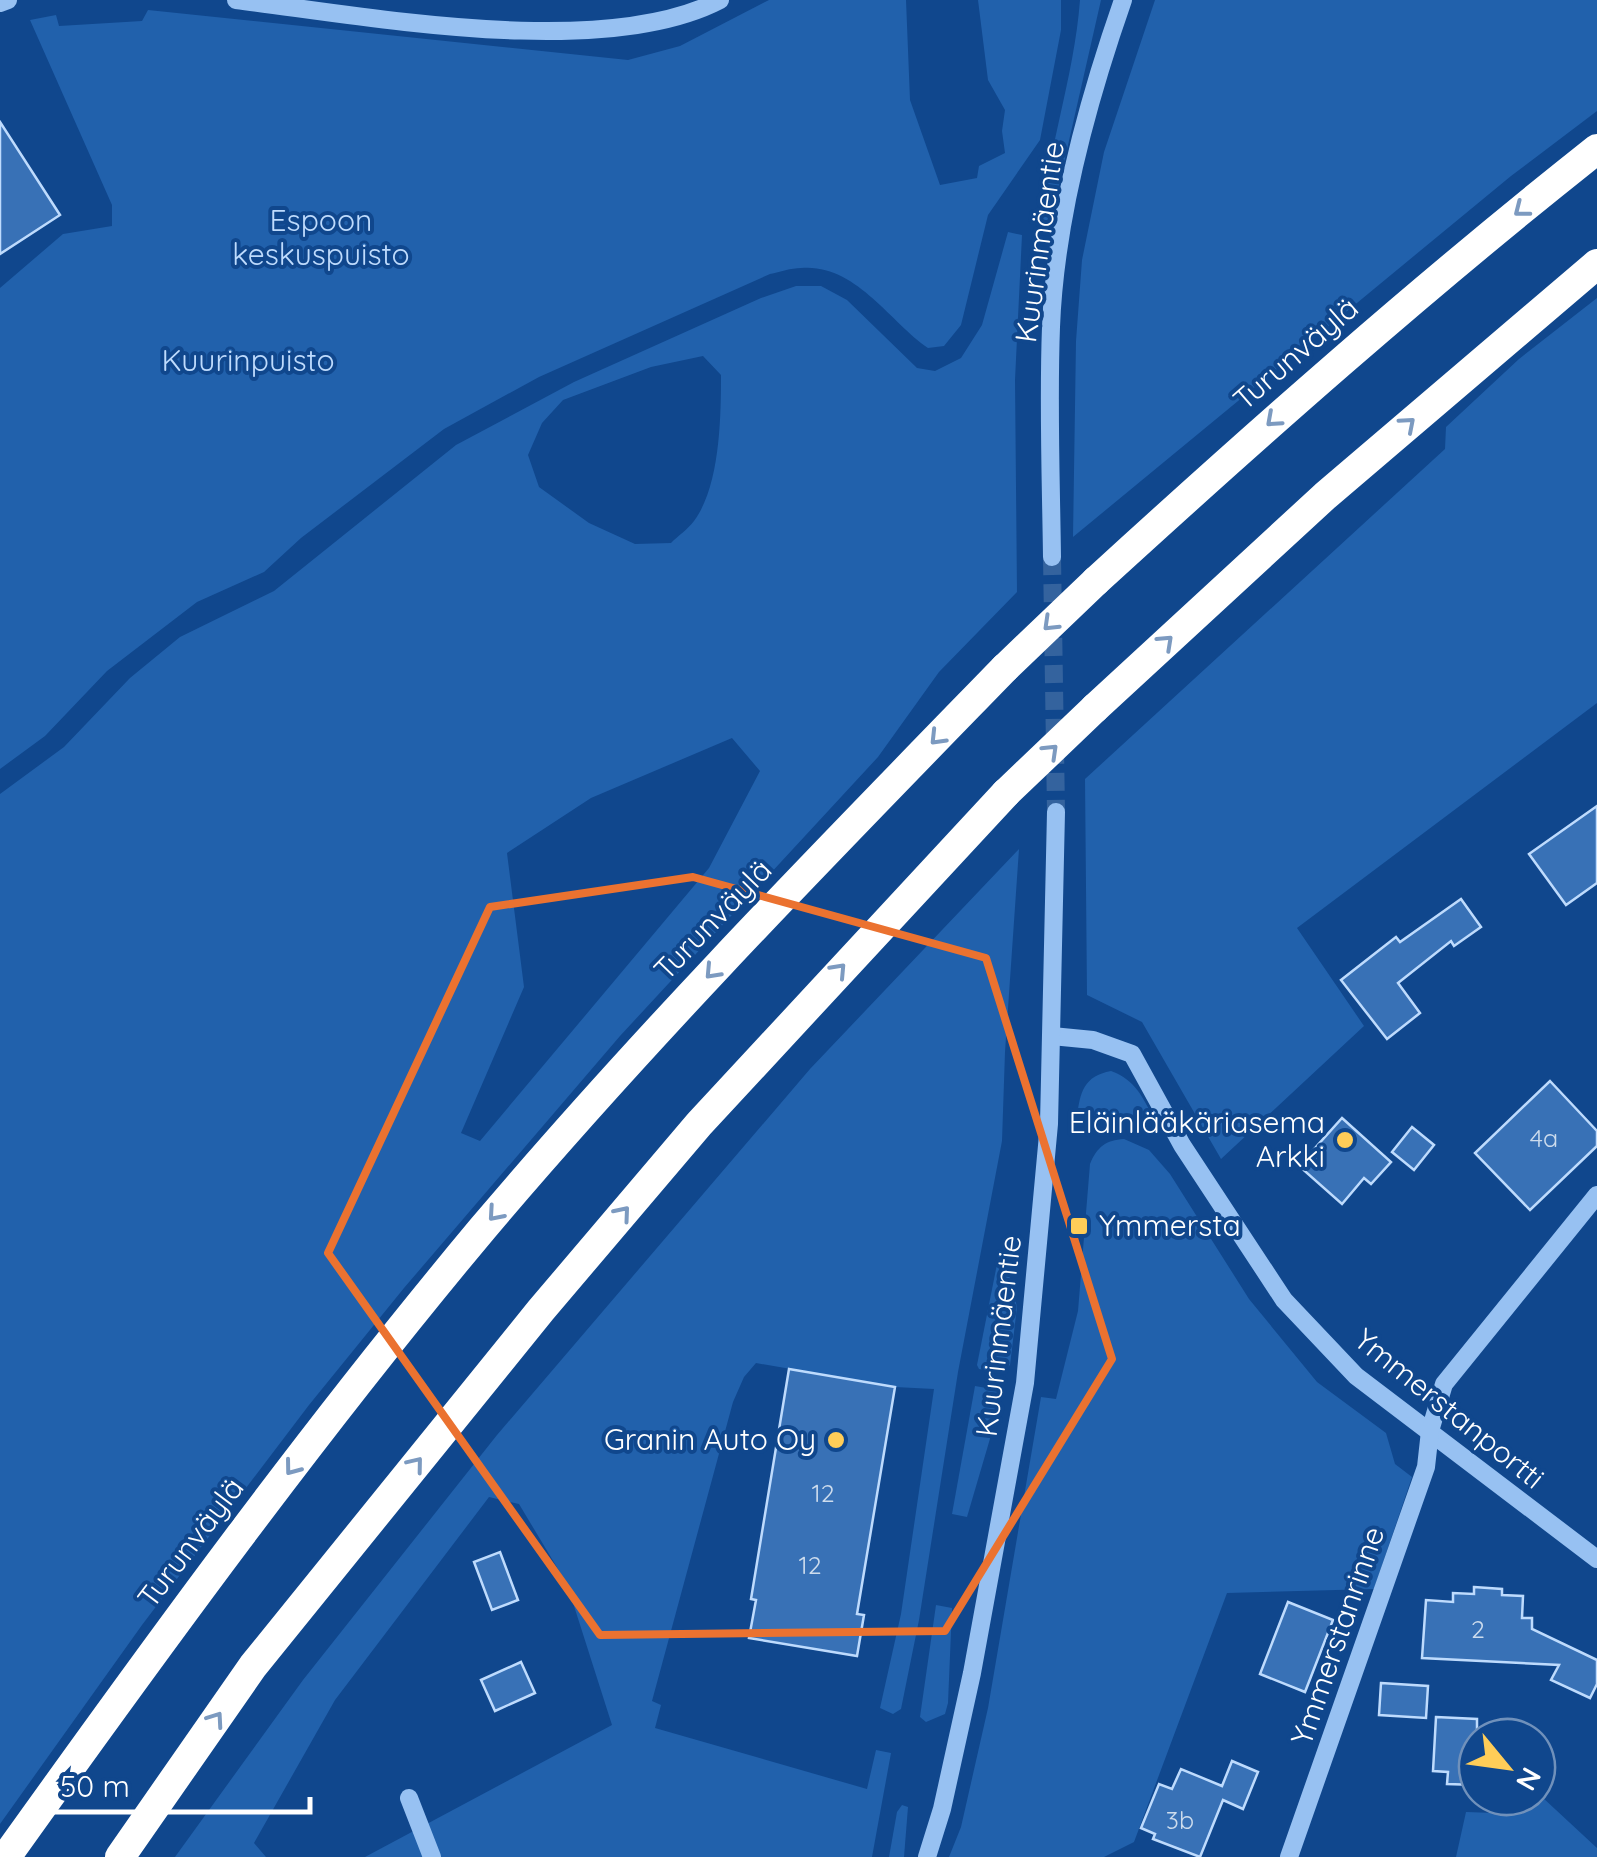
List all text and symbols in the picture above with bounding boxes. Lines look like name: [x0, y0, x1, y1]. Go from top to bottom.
street label: Kuurinmäentie: [1006, 139, 1072, 345]
one-way arrow: [1514, 198, 1532, 216]
park label: Espoon keskuspuisto: [232, 201, 410, 273]
street label: Turunväylä: [1225, 289, 1366, 418]
park label: Kuurinpuisto: [161, 341, 335, 379]
one-way arrow: [1266, 408, 1285, 426]
one-way arrow: [1396, 418, 1414, 436]
one-way arrow: [1044, 612, 1062, 630]
one-way arrow: [1155, 636, 1173, 654]
one-way arrow: [931, 726, 949, 744]
one-way arrow: [1039, 745, 1057, 763]
street label: Turunväylä: [645, 851, 779, 988]
one-way arrow: [706, 960, 724, 978]
one-way arrow: [827, 964, 845, 982]
place label: Eläinlääkäriasema Arkki: [1069, 1103, 1325, 1175]
house number: 4a: [1530, 1122, 1558, 1153]
marker: Eläinlääkäriasema Arkki: [1334, 1129, 1356, 1151]
one-way arrow: [489, 1202, 507, 1221]
one-way arrow: [611, 1206, 629, 1224]
place label: Ymmersta: [1099, 1206, 1241, 1244]
marker: Ymmersta: [1068, 1215, 1090, 1237]
street label: Kuurinmäentie: [967, 1233, 1029, 1439]
street label: Ymmerstanportti: [1347, 1320, 1552, 1497]
place label: Granin Auto Oy: [604, 1420, 816, 1458]
marker: Granin Auto Oy: [825, 1429, 847, 1451]
one-way arrow: [287, 1457, 304, 1475]
one-way arrow: [404, 1457, 422, 1475]
street label: Turunväylä: [129, 1470, 252, 1615]
house number: 12: [811, 1477, 835, 1508]
street label: Ymmerstanrinne: [1282, 1521, 1392, 1750]
house number: 12: [798, 1549, 822, 1580]
house number: 2: [1471, 1613, 1485, 1644]
one-way arrow: [203, 1712, 222, 1730]
north arrow: [1457, 1717, 1557, 1817]
scale bar: [45, 1752, 310, 1814]
text: N: [1509, 1762, 1550, 1797]
text: 50 m: [60, 1767, 130, 1805]
house number: 3b: [1166, 1804, 1194, 1835]

